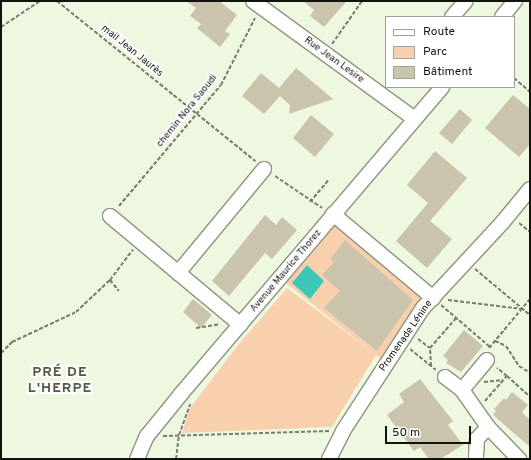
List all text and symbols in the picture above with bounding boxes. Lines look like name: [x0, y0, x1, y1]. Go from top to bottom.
legend: [385, 16, 515, 88]
street label: mail Jean Jaurès: [99, 22, 165, 80]
text: Route: [423, 24, 455, 40]
street label: Rue Jean Lesire: [302, 34, 366, 86]
text: Parc: [423, 44, 447, 60]
text: Bâtiment: [423, 64, 473, 80]
street label: chemin Nora Saoudi: [154, 72, 220, 150]
street label: Avenue Maurice Thorez: [248, 227, 324, 315]
street label: Promenade Lénine: [377, 298, 435, 374]
district label: PRÉ DE L'HERPE: [28, 365, 92, 398]
scale bar: [387, 418, 473, 444]
text: 50 m: [392, 425, 420, 441]

